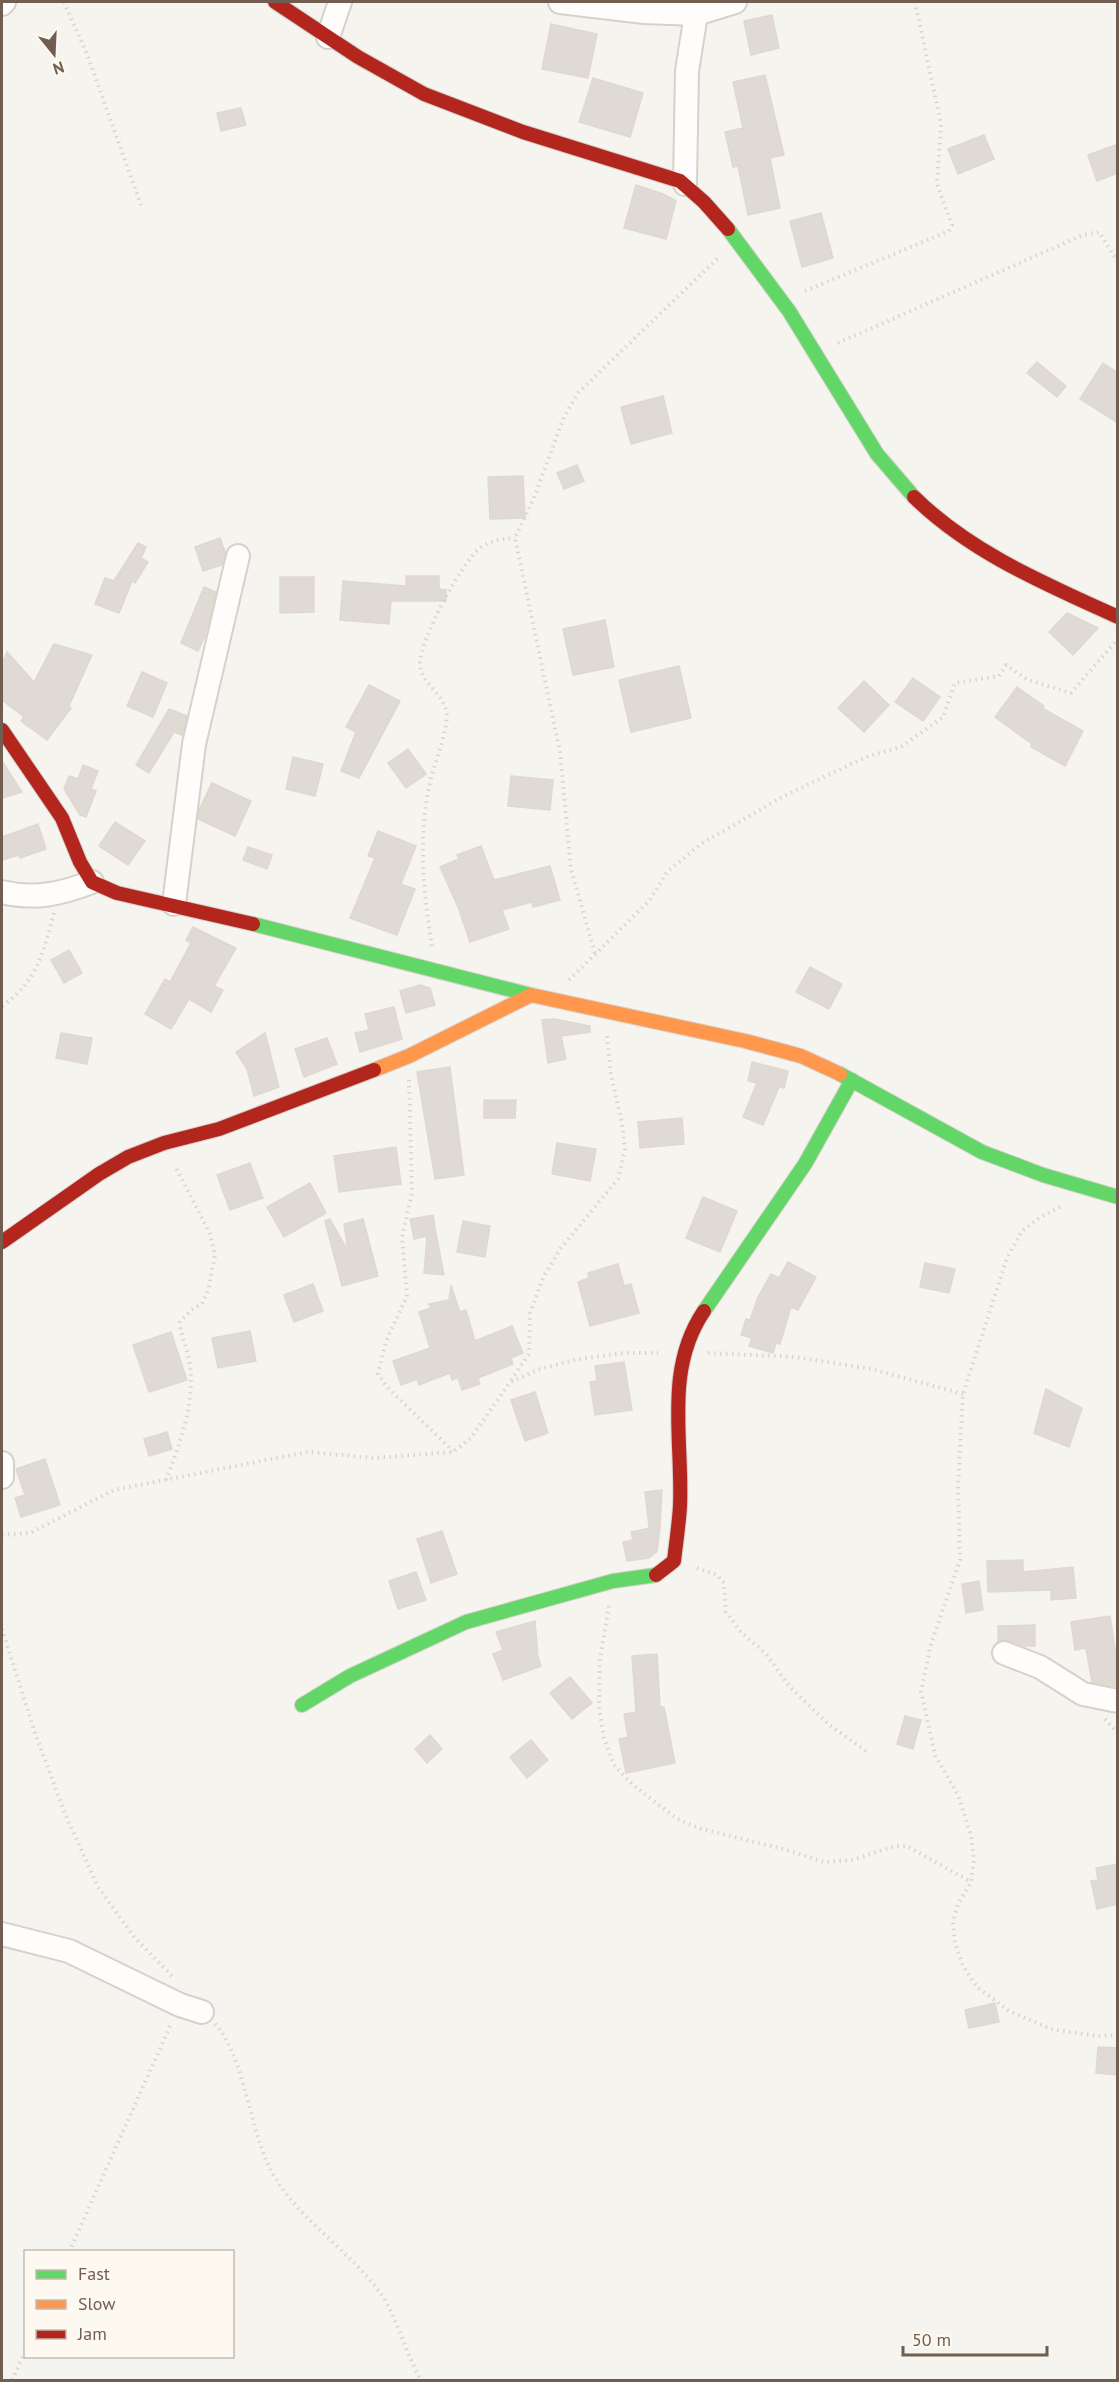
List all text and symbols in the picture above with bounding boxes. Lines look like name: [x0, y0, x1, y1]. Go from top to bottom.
north arrow: [24, 24, 84, 84]
text: N: [51, 57, 67, 79]
legend: [24, 2250, 234, 2358]
text: Fast: [78, 2262, 110, 2285]
text: Slow: [78, 2292, 116, 2315]
scale bar: [903, 2319, 1047, 2357]
text: Jam: [77, 2322, 107, 2345]
text: 50 m: [912, 2328, 951, 2351]

